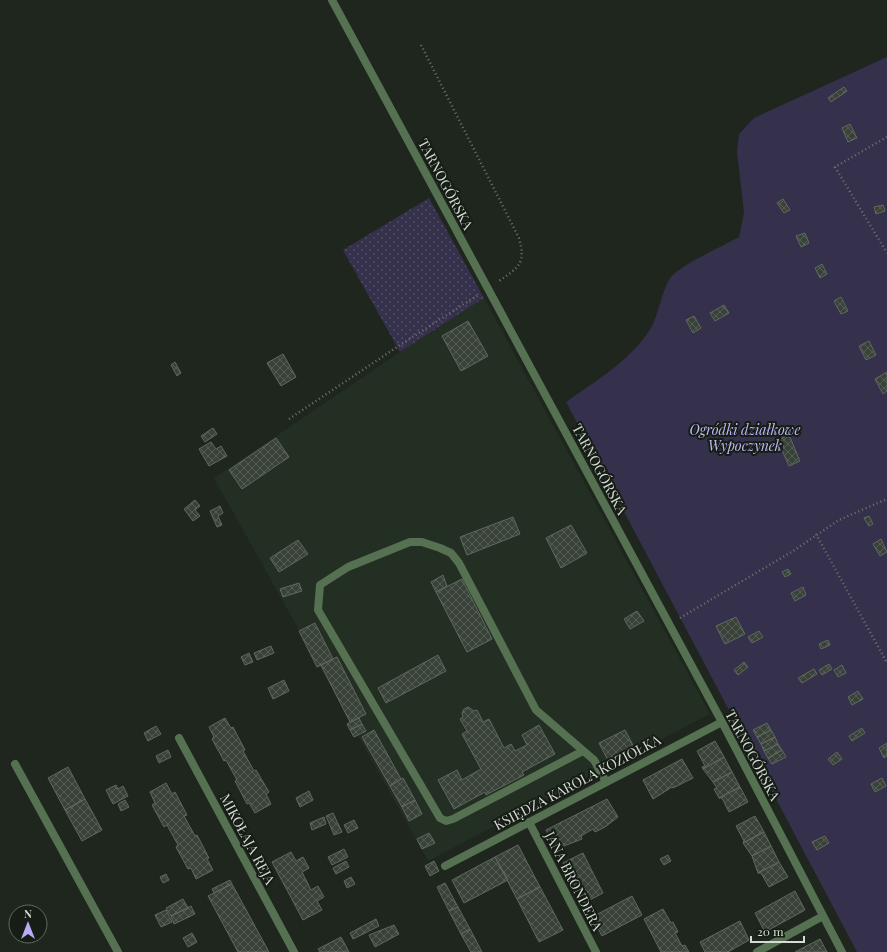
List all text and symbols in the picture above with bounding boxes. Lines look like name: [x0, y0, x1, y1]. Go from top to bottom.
street label: TARNOGÓRSKA: [414, 135, 478, 233]
street label: TARNOGÓRSKA: [568, 420, 632, 518]
park label: Ogródki działkowe Wypoczynek: [690, 420, 800, 455]
street label: TARNOGÓRSKA: [721, 706, 785, 804]
street label: KSIĘDZA KAROLA KOZIOŁKA: [490, 730, 664, 834]
street label: MIKOŁAJA REJA: [216, 790, 280, 888]
street label: JANA BRONDERA: [540, 827, 607, 934]
north arrow: [8, 904, 48, 944]
text: N: [24, 906, 32, 921]
scale bar: [751, 918, 804, 944]
text: 20 m: [757, 923, 784, 939]

